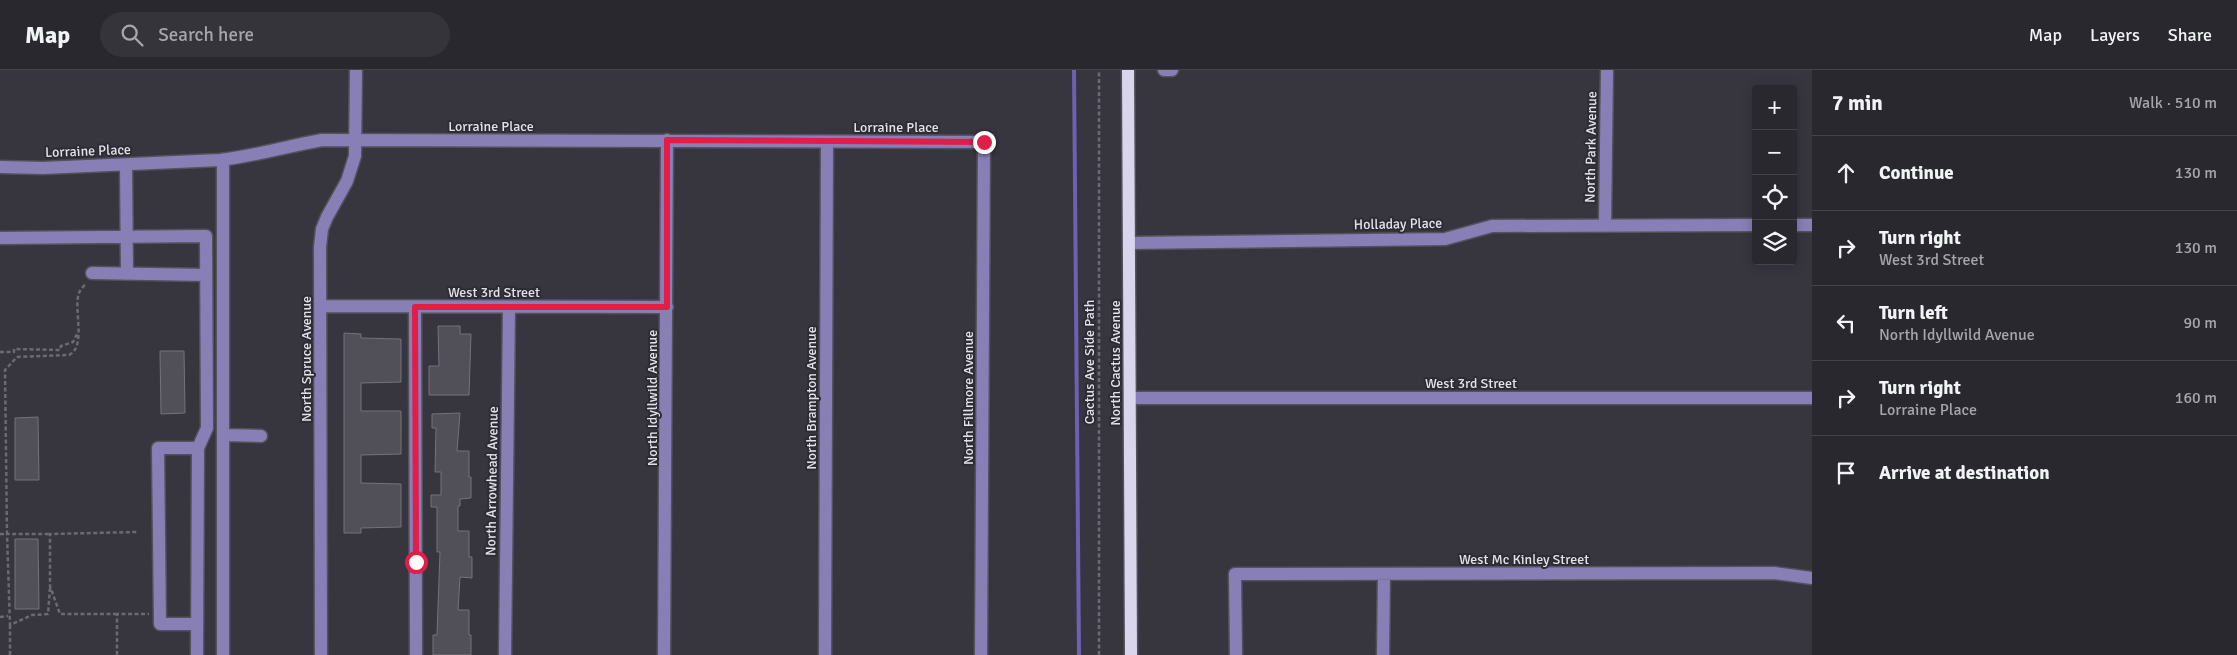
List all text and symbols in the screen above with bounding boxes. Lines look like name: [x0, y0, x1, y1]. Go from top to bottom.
search box: [100, 12, 450, 57]
text: Map: [25, 20, 70, 50]
icon: search: [118, 21, 146, 49]
text: Search here: [158, 23, 254, 47]
text: Map: [2029, 24, 2062, 46]
text: Layers: [2090, 24, 2140, 46]
text: Share: [2168, 24, 2212, 46]
map controls: [1752, 85, 1797, 265]
button: +: [1752, 85, 1797, 130]
text: 7 min: [1832, 90, 1883, 116]
street label: North Park Avenue: [1582, 91, 1600, 203]
text: Walk · 510 m: [2129, 93, 2217, 113]
street label: Lorraine Place: [448, 118, 534, 135]
street label: Lorraine Place: [853, 119, 939, 136]
button: −: [1752, 130, 1797, 175]
route end: [973, 131, 996, 154]
street label: Lorraine Place: [45, 141, 131, 161]
icon: ahead: [1832, 159, 1860, 187]
text: Continue: [1879, 161, 1954, 185]
text: 130 m: [2175, 163, 2217, 183]
button: locate: [1752, 175, 1797, 220]
street label: Holladay Place: [1354, 215, 1442, 233]
button: layers: [1752, 220, 1797, 265]
text: Turn right: [1879, 226, 1961, 250]
icon: right: [1832, 234, 1860, 262]
text: 130 m: [2175, 238, 2217, 258]
text: West 3rd Street: [1879, 250, 1984, 270]
street label: West 3rd Street: [448, 284, 540, 301]
street label: North Spruce Avenue: [298, 296, 315, 422]
street label: Cactus Ave Side Path: [1081, 300, 1098, 424]
street label: North Cactus Avenue: [1107, 300, 1124, 426]
text: Turn left: [1879, 301, 1948, 325]
icon: left: [1832, 309, 1860, 337]
text: 90 m: [2183, 313, 2217, 333]
text: North Idyllwild Avenue: [1879, 325, 2035, 345]
street label: North Brampton Avenue: [803, 326, 820, 470]
street label: North Idyllwild Avenue: [644, 330, 661, 466]
street label: North Fillmore Avenue: [960, 331, 977, 465]
street label: West 3rd Street: [1425, 375, 1517, 392]
text: Turn right: [1879, 376, 1961, 400]
icon: right: [1832, 384, 1860, 412]
text: 160 m: [2175, 388, 2217, 408]
text: Lorraine Place: [1879, 400, 1977, 420]
street label: North Arrowhead Avenue: [482, 406, 502, 556]
icon: arrive: [1832, 459, 1860, 487]
text: Arrive at destination: [1879, 461, 2050, 485]
route start: [405, 551, 428, 574]
street label: West Mc Kinley Street: [1459, 551, 1589, 568]

